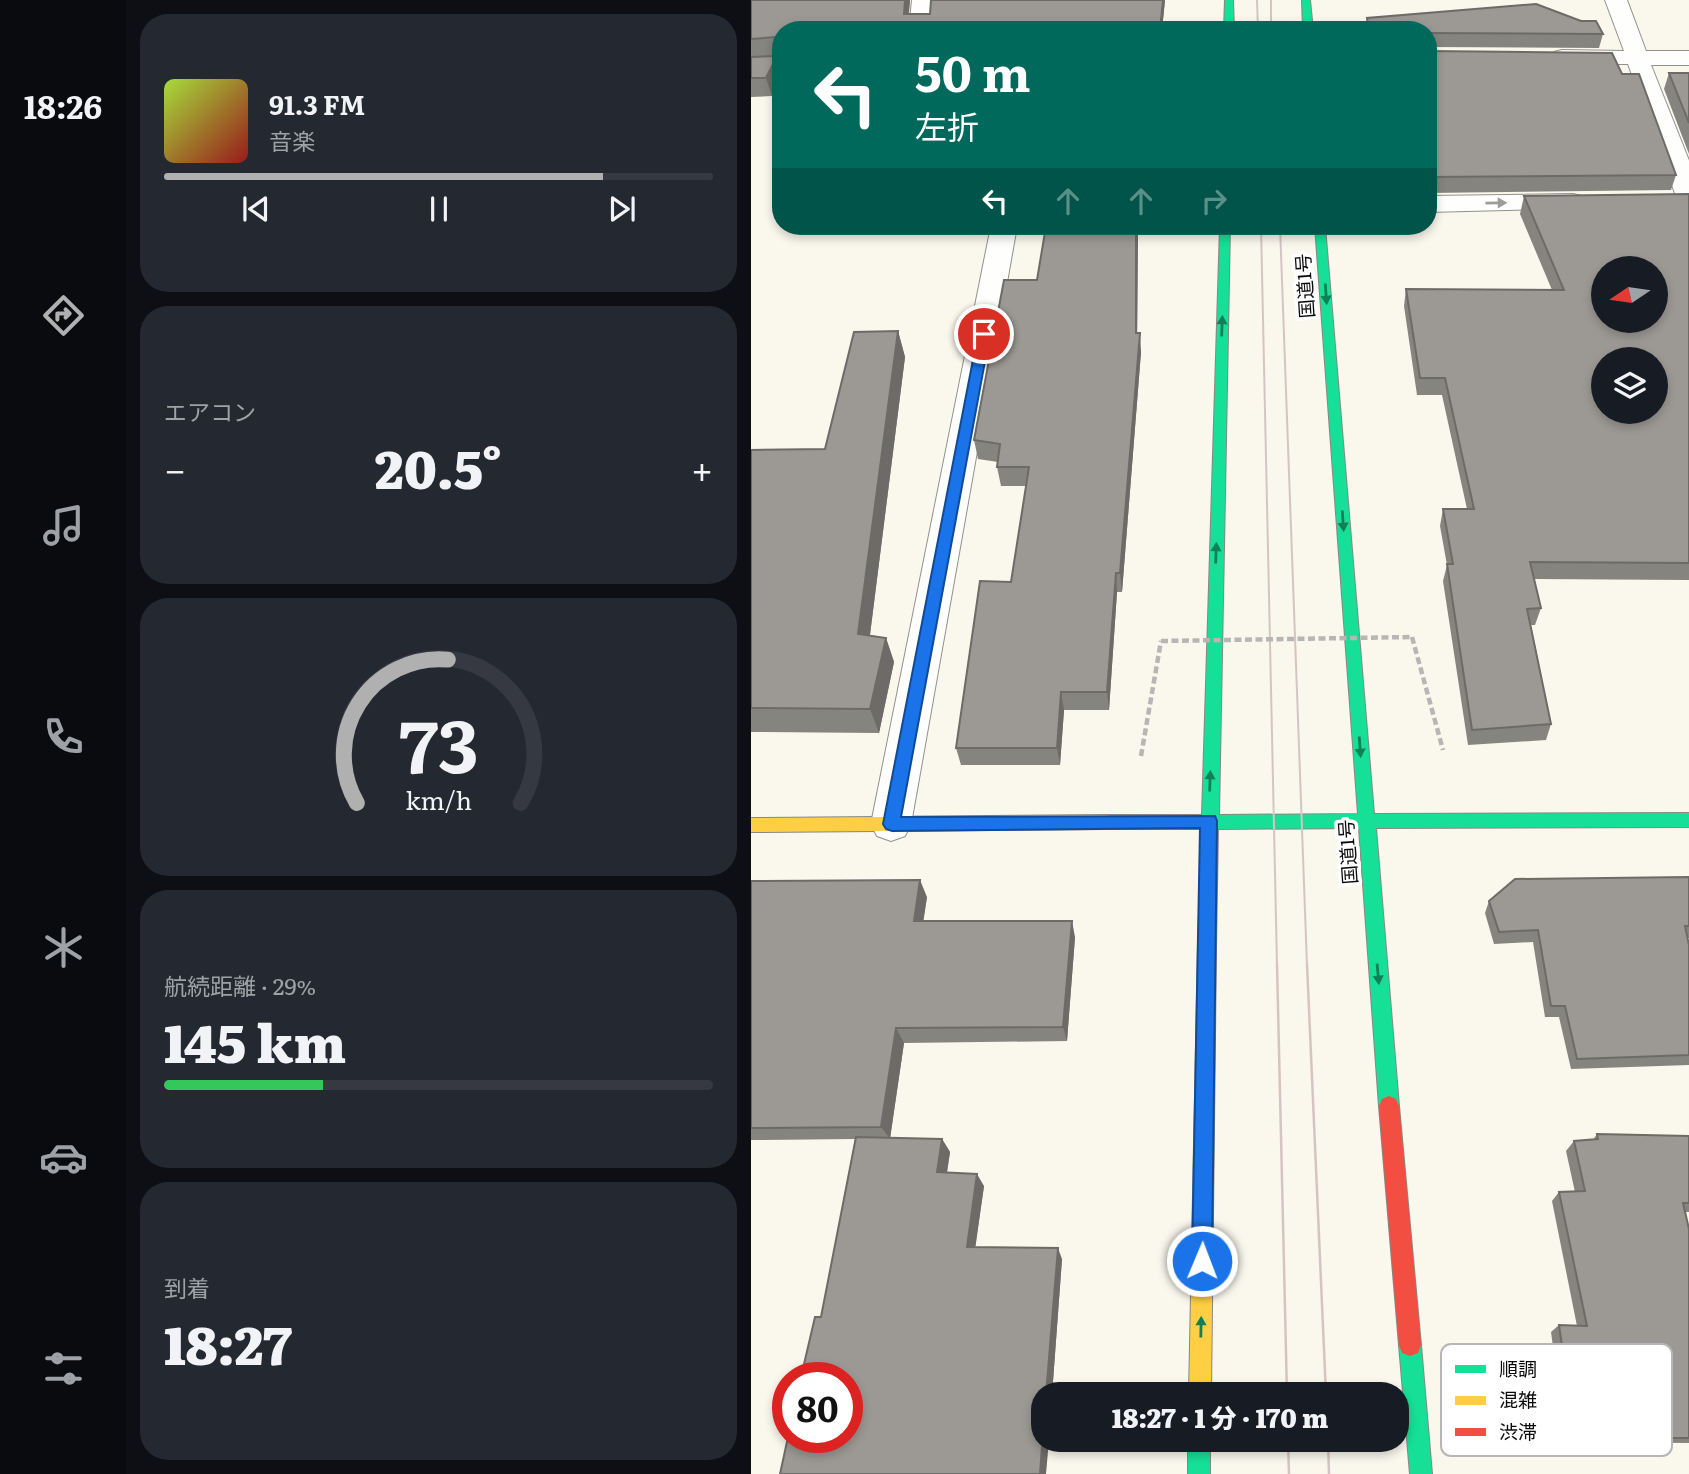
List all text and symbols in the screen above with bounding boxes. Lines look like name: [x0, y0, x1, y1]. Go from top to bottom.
text: 50 m: [915, 34, 1031, 107]
icon: left: [800, 49, 891, 140]
text: 18:26: [24, 81, 102, 129]
text: 91.3 FM: [269, 84, 365, 123]
text: 左折: [915, 101, 979, 149]
text: 音楽: [269, 123, 315, 157]
icon: left: [976, 182, 1014, 220]
icon: ahead: [1049, 182, 1087, 220]
icon: ahead: [1122, 182, 1160, 220]
icon: right: [1195, 182, 1233, 220]
icon: previous: [237, 190, 275, 228]
icon: pause: [420, 190, 458, 228]
icon: next: [603, 190, 641, 228]
one-way arrow: [1486, 197, 1508, 209]
street label: 国道1号: [1288, 253, 1320, 319]
north arrow: [1591, 256, 1668, 332]
map controls: [1591, 256, 1668, 424]
one-way arrow: [1320, 283, 1331, 305]
icon: directions: [39, 291, 88, 340]
pin: [954, 304, 1014, 364]
icon: arrive: [965, 315, 1003, 353]
one-way arrow: [1216, 315, 1228, 337]
button: layers: [1591, 347, 1668, 424]
text: エアコン: [164, 394, 256, 428]
text: 20.5°: [375, 428, 502, 505]
text: −: [164, 439, 186, 496]
text: +: [691, 439, 713, 496]
icon: music: [39, 501, 88, 550]
one-way arrow: [1338, 510, 1349, 532]
one-way arrow: [1210, 542, 1222, 564]
text: 73: [399, 687, 478, 795]
icon: phone: [39, 712, 88, 761]
one-way arrow: [1355, 737, 1366, 759]
one-way arrow: [1204, 769, 1216, 791]
text: km/h: [405, 781, 472, 818]
street label: 国道1号: [1331, 819, 1363, 885]
icon: climate: [39, 923, 88, 972]
one-way arrow: [1373, 963, 1384, 985]
text: 航続距離 · 29%: [164, 968, 316, 1002]
text: 145 km: [164, 1002, 346, 1079]
icon: car: [39, 1133, 88, 1182]
position arrow: [1165, 1224, 1239, 1298]
text: 到着: [164, 1270, 210, 1304]
text: 18:27: [164, 1304, 292, 1381]
one-way arrow: [1195, 1315, 1207, 1337]
icon: filters: [39, 1344, 88, 1393]
legend: [1441, 1344, 1672, 1456]
text: 順調: [1499, 1354, 1537, 1382]
speed limit sign: 80: [772, 1362, 863, 1453]
text: 混雑: [1499, 1385, 1537, 1413]
text: 18:27 · 1 分 · 170 m: [1112, 1397, 1328, 1436]
text: 渋滞: [1499, 1417, 1537, 1445]

